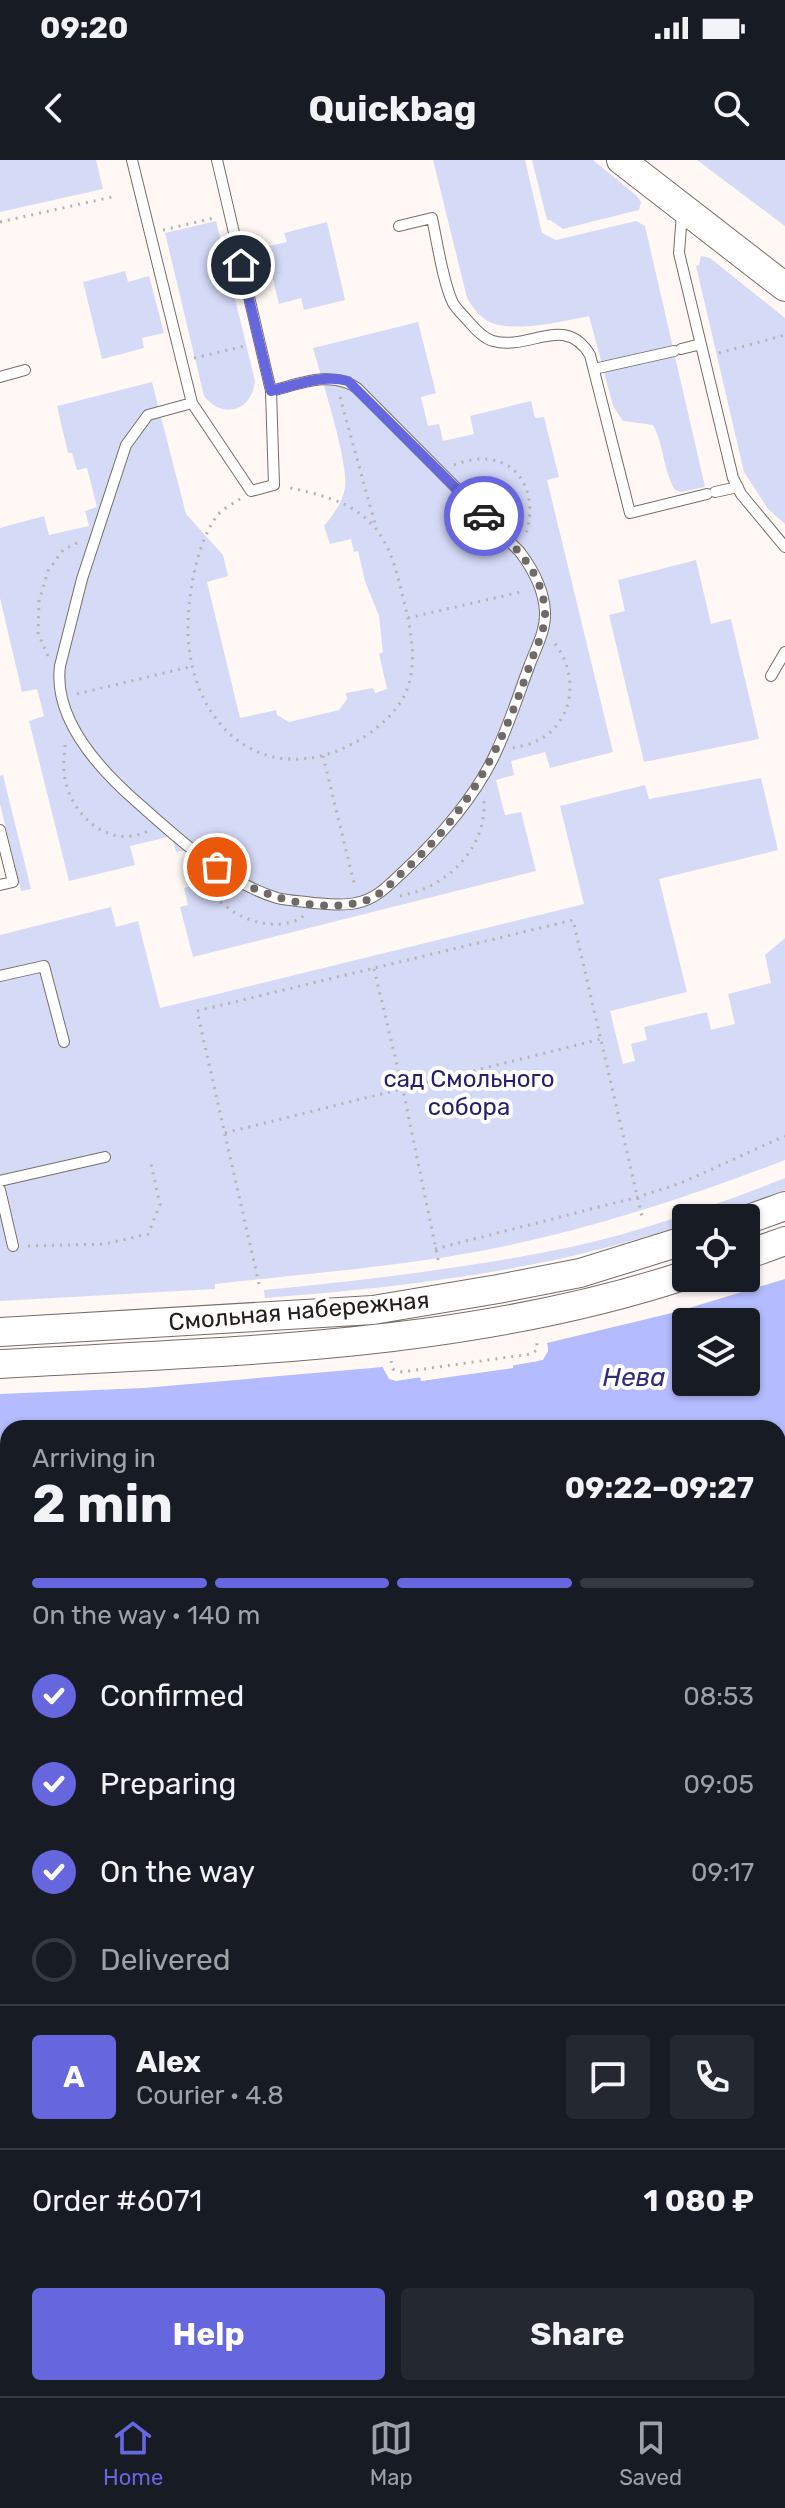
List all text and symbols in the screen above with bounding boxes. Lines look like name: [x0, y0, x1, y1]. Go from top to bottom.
text: 09:20: [40, 10, 128, 46]
icon: back: [32, 86, 76, 130]
icon: search: [709, 86, 753, 130]
text: Quickbag: [308, 87, 477, 130]
pin: [207, 231, 275, 299]
icon: home: [219, 243, 263, 287]
courier: [444, 476, 524, 556]
icon: car: [462, 494, 506, 538]
pin: [183, 833, 251, 901]
icon: bag: [195, 845, 239, 889]
park label: сад Смольного собора: [384, 1065, 554, 1121]
map controls: [672, 1204, 760, 1396]
button: locate: [672, 1204, 760, 1292]
street label: Смольная набережная: [167, 1286, 431, 1336]
button: layers: [672, 1308, 760, 1396]
water label: Нева: [603, 1362, 665, 1393]
text: Arriving in: [32, 1443, 156, 1474]
text: 09:22–09:27: [565, 1470, 754, 1506]
text: 2 min: [32, 1473, 173, 1535]
text: On the way · 140 m: [32, 1600, 260, 1631]
icon: check: [32, 1674, 76, 1718]
text: Confirmed: [100, 1678, 244, 1714]
text: 08:53: [683, 1681, 754, 1712]
icon: check: [32, 1762, 76, 1806]
text: Preparing: [100, 1766, 236, 1802]
text: 09:05: [683, 1769, 754, 1800]
icon: check: [32, 1850, 76, 1894]
text: On the way: [100, 1854, 255, 1890]
text: 09:17: [691, 1857, 754, 1888]
text: Delivered: [100, 1942, 231, 1978]
button: chat: [566, 2035, 650, 2119]
button: phone: [670, 2035, 754, 2119]
text: Alex: [136, 2044, 201, 2080]
text: A: [63, 2059, 85, 2095]
text: Courier · 4.8: [136, 2080, 284, 2111]
text: Order #6071: [32, 2183, 202, 2219]
text: 1 080 ₽: [644, 2183, 754, 2219]
button: Help: [32, 2288, 385, 2380]
button: Share: [401, 2288, 754, 2380]
tab: Home: [103, 2416, 163, 2491]
tab: Map: [369, 2416, 413, 2491]
tab: Saved: [619, 2416, 682, 2491]

